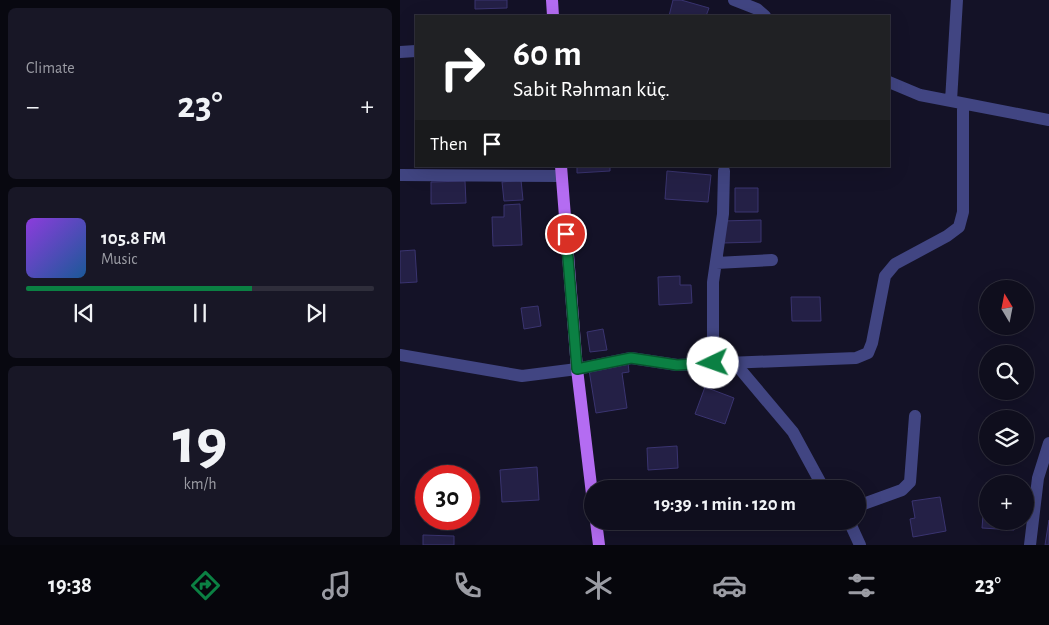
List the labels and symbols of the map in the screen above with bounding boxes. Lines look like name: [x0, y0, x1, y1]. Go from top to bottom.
pin: [545, 213, 587, 255]
north arrow: [979, 280, 1034, 335]
position arrow: [686, 336, 738, 388]
speed limit sign: 30: [415, 465, 480, 530]

